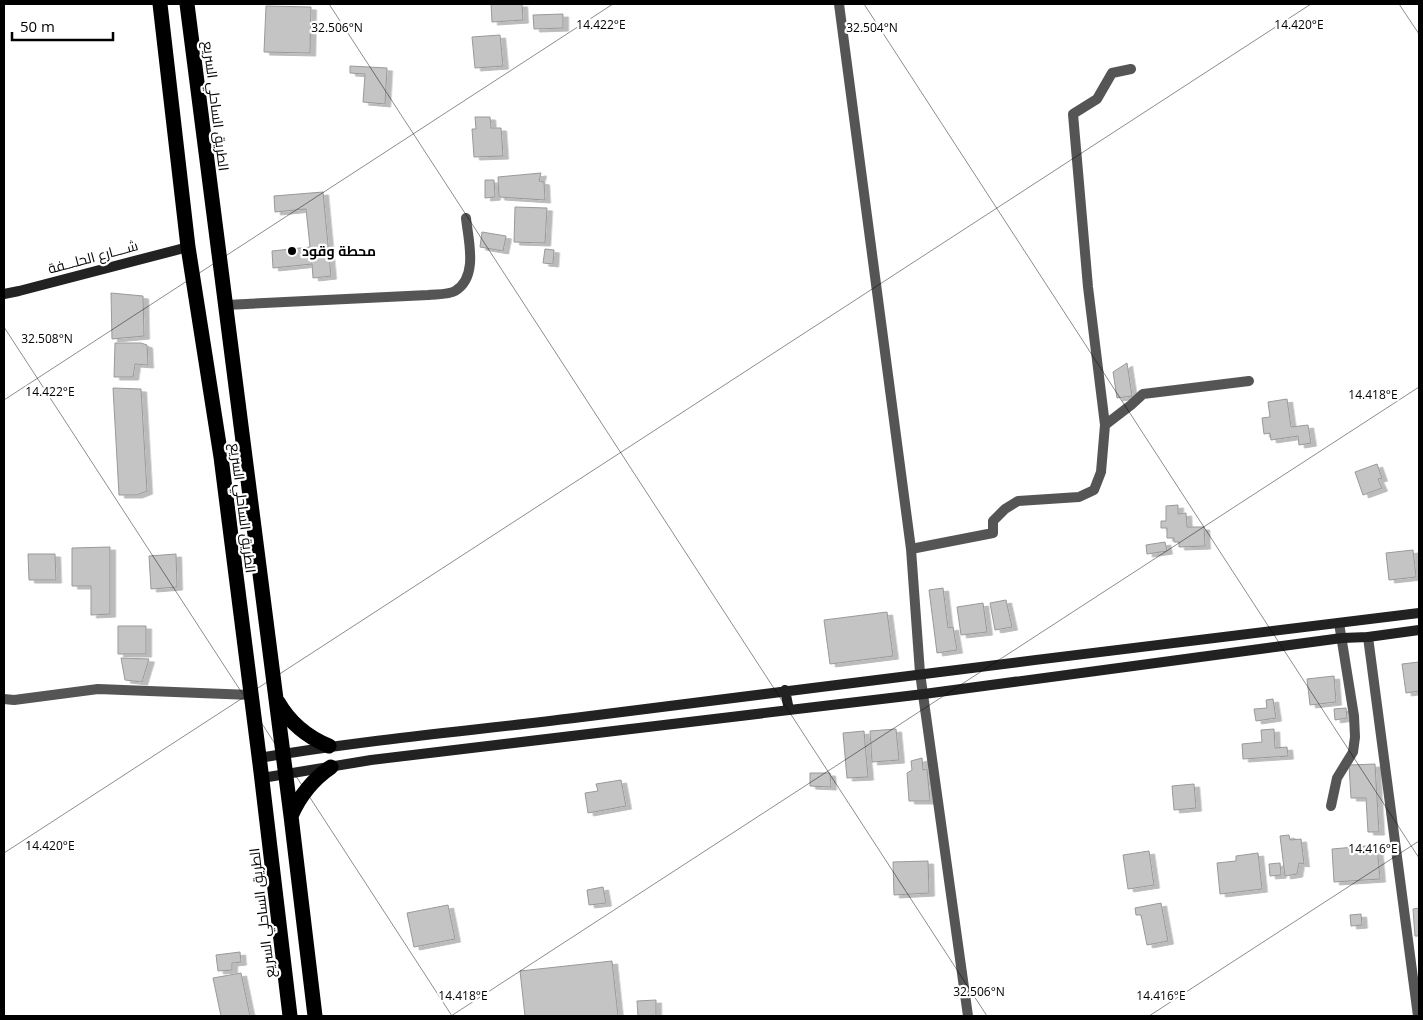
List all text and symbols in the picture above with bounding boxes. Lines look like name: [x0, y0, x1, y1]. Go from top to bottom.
scale bar: [12, 10, 114, 42]
text: 50 m: [20, 16, 55, 36]
text: 14.422°E: [576, 16, 626, 33]
text: 14.420°E: [1274, 16, 1324, 33]
text: 32.506°N: [311, 19, 363, 36]
text: 32.504°N: [846, 19, 898, 36]
street label: الطريق الساحلي السريع: [196, 40, 234, 172]
street label: شــــارع الحلـــفة: [46, 235, 140, 278]
place label: محطة وقود: [302, 241, 376, 260]
marker: محطة وقود: [286, 245, 298, 257]
text: 32.508°N: [21, 330, 73, 347]
text: 14.422°E: [25, 383, 75, 400]
text: 14.418°E: [1348, 386, 1398, 403]
street label: الطريق الساحلي السريع: [223, 442, 261, 574]
text: 14.420°E: [25, 837, 75, 854]
text: 14.416°E: [1348, 840, 1398, 857]
street label: الطريق الساحلي السريع: [244, 847, 282, 979]
text: 32.506°N: [953, 983, 1005, 1000]
text: 14.418°E: [438, 987, 488, 1004]
text: 14.416°E: [1136, 987, 1186, 1004]

